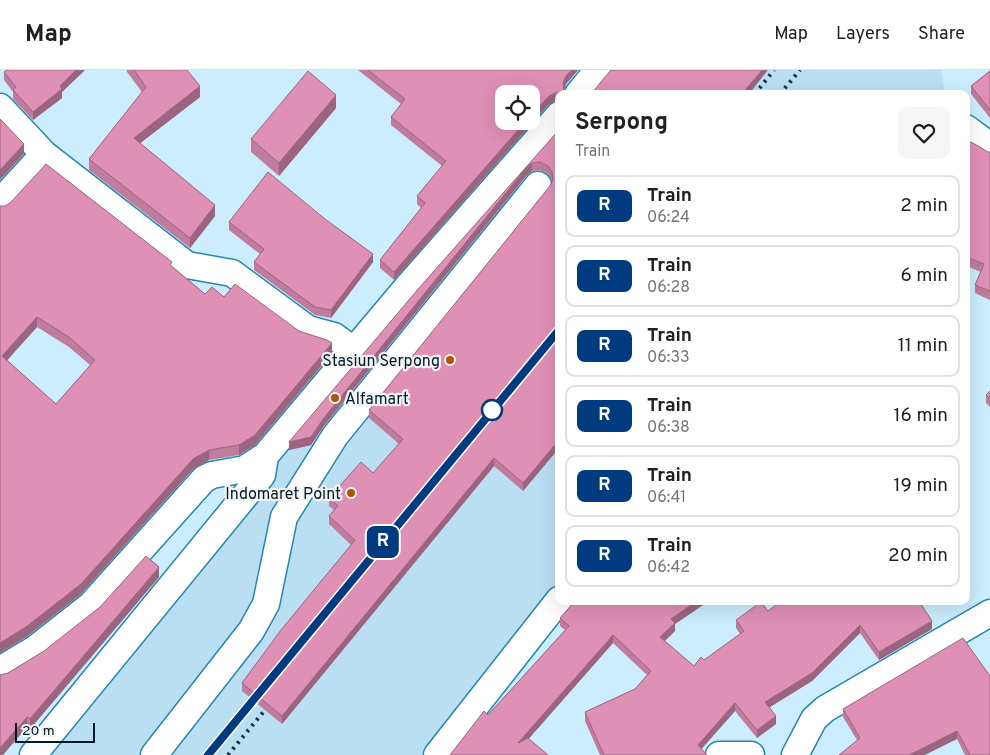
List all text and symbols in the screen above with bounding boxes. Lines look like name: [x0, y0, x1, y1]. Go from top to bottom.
text: Map: [25, 20, 72, 50]
text: Map: [774, 23, 808, 46]
text: Layers: [836, 23, 890, 46]
text: Share: [918, 23, 965, 46]
map controls: [495, 85, 540, 130]
button: locate: [495, 85, 540, 130]
button: heart: [898, 107, 950, 159]
text: Serpong: [575, 108, 668, 138]
text: Train: [575, 142, 610, 162]
text: Train: [647, 184, 692, 208]
text: R: [598, 194, 611, 217]
text: 2 min: [900, 194, 948, 218]
text: 06:24: [647, 208, 690, 228]
text: Train: [647, 254, 692, 278]
text: R: [598, 264, 611, 287]
text: 6 min: [901, 264, 948, 288]
text: 06:28: [647, 278, 690, 298]
text: Train: [647, 324, 692, 348]
text: R: [598, 334, 611, 357]
text: 11 min: [898, 334, 948, 358]
text: 06:33: [647, 348, 690, 368]
place label: Stasiun Serpong: [322, 352, 440, 372]
marker: Stasiun Serpong: [444, 354, 456, 366]
place label: Alfamart: [345, 390, 409, 410]
marker: Alfamart: [329, 392, 341, 404]
text: Train: [647, 394, 692, 418]
unlabelled marker: [481, 399, 503, 421]
text: R: [598, 404, 611, 427]
text: 16 min: [893, 404, 948, 428]
text: 06:38: [647, 418, 690, 438]
text: Train: [647, 464, 692, 488]
text: R: [598, 474, 611, 497]
text: 19 min: [893, 474, 948, 498]
place label: Indomaret Point: [225, 485, 341, 505]
marker: Indomaret Point: [345, 487, 357, 499]
text: 06:41: [647, 488, 686, 508]
line badge: R: [367, 526, 399, 558]
text: R: [377, 530, 389, 553]
text: Train: [647, 534, 692, 558]
text: R: [598, 544, 611, 567]
text: 20 min: [888, 544, 948, 568]
text: 06:42: [647, 558, 690, 578]
scale bar: [15, 720, 95, 743]
text: 20 m: [22, 723, 55, 740]

